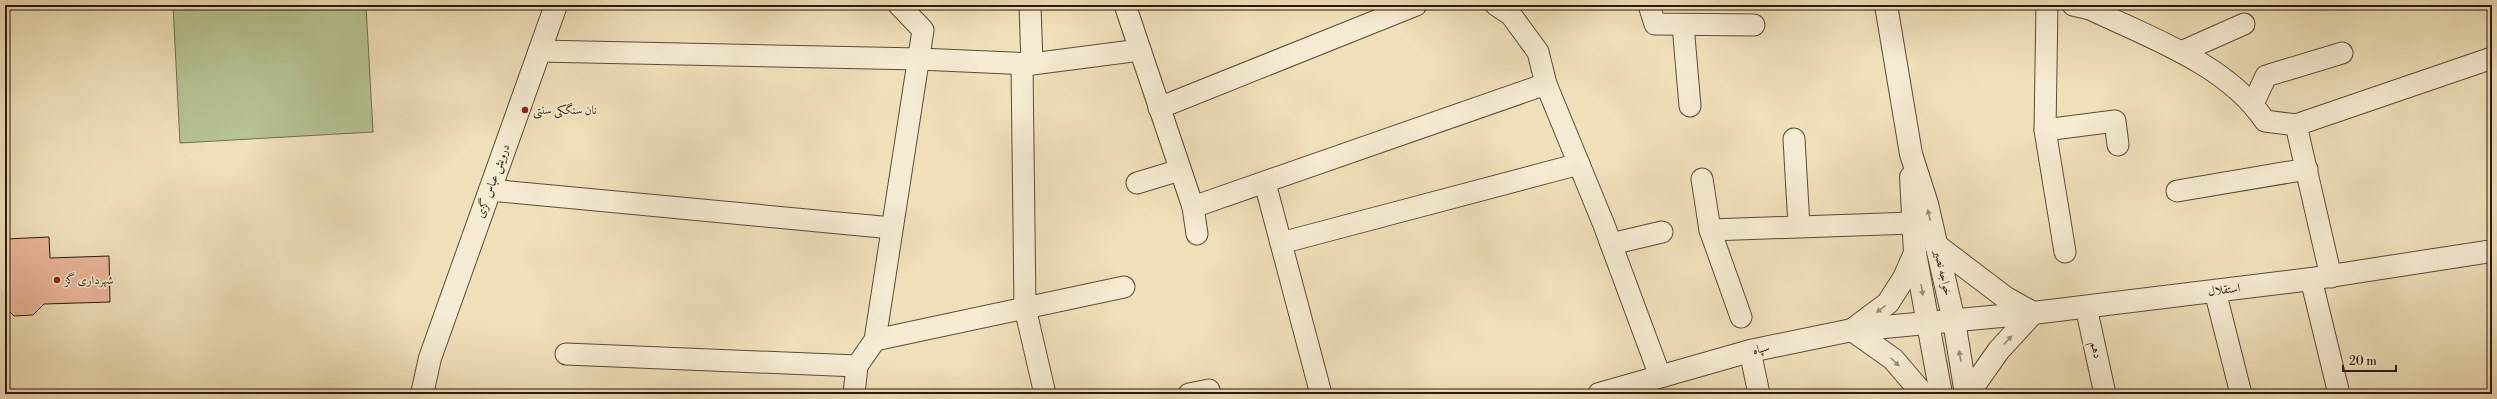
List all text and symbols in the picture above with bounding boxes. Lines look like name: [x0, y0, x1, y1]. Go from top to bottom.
place label: نان سنگکی سنتی: [533, 102, 597, 119]
marker: نان سنگکی سنتی: [520, 105, 530, 115]
street label: درویش عباس گزی: [472, 142, 514, 220]
one-way arrow: [1926, 209, 1932, 221]
street label: خواجه نصیر: [1930, 247, 1956, 297]
place label: شهرداری گز: [63, 272, 113, 288]
marker: شهرداری گز: [52, 275, 62, 285]
street label: استقلال: [2207, 281, 2241, 299]
one-way arrow: [1919, 284, 1925, 297]
one-way arrow: [1875, 305, 1886, 313]
one-way arrow: [2003, 335, 2012, 346]
street label: سپاه: [1751, 340, 1771, 358]
street label: دهم: [2084, 340, 2105, 361]
scale bar: [2343, 347, 2396, 373]
one-way arrow: [1956, 349, 1962, 362]
text: 20 m: [2349, 354, 2377, 369]
one-way arrow: [1890, 357, 1900, 367]

